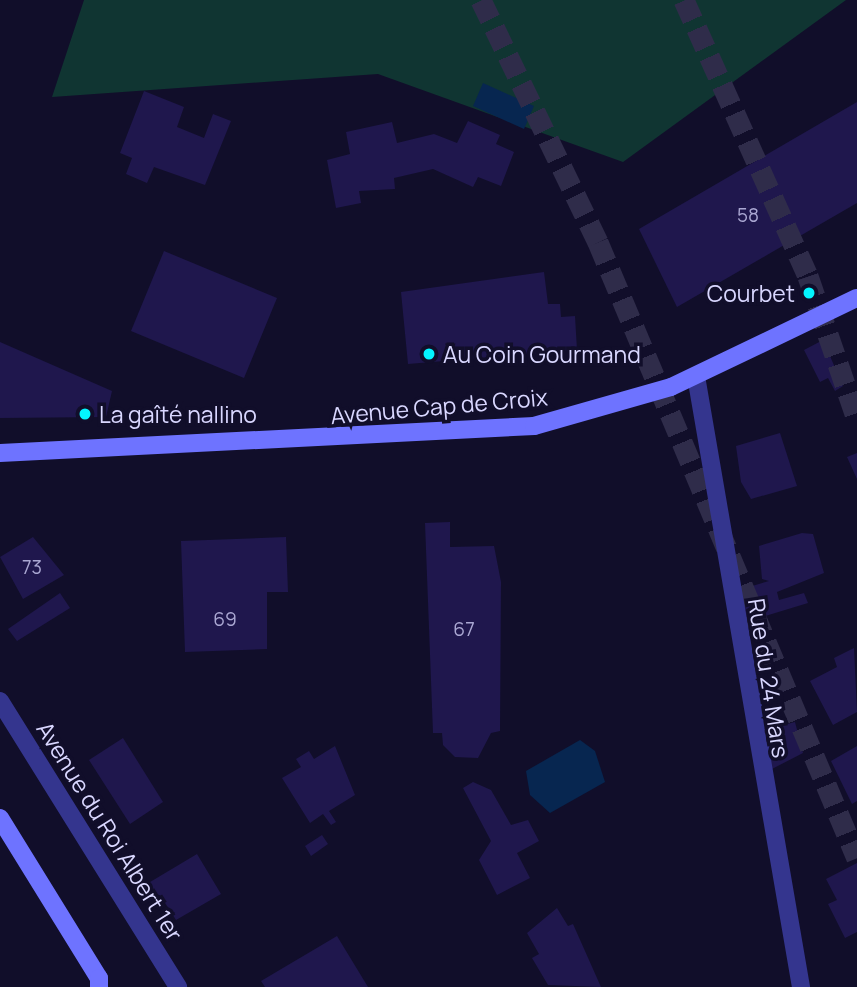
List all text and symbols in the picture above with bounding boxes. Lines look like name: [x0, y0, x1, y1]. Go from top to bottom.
house number: 58: [737, 205, 759, 227]
place label: Courbet: [707, 279, 795, 307]
marker: Courbet: [801, 285, 817, 301]
place label: Au Coin Gourmand: [443, 340, 641, 368]
marker: Au Coin Gourmand: [421, 346, 437, 362]
street label: Avenue Cap de Croix: [329, 383, 549, 429]
place label: La gaîté nallino: [99, 400, 257, 428]
marker: La gaîté nallino: [77, 406, 93, 422]
house number: 73: [22, 557, 42, 579]
street label: Rue du 24 Mars: [743, 596, 795, 760]
house number: 69: [213, 609, 237, 631]
house number: 67: [453, 619, 475, 641]
street label: Avenue du Roi Albert 1er: [31, 716, 189, 946]

